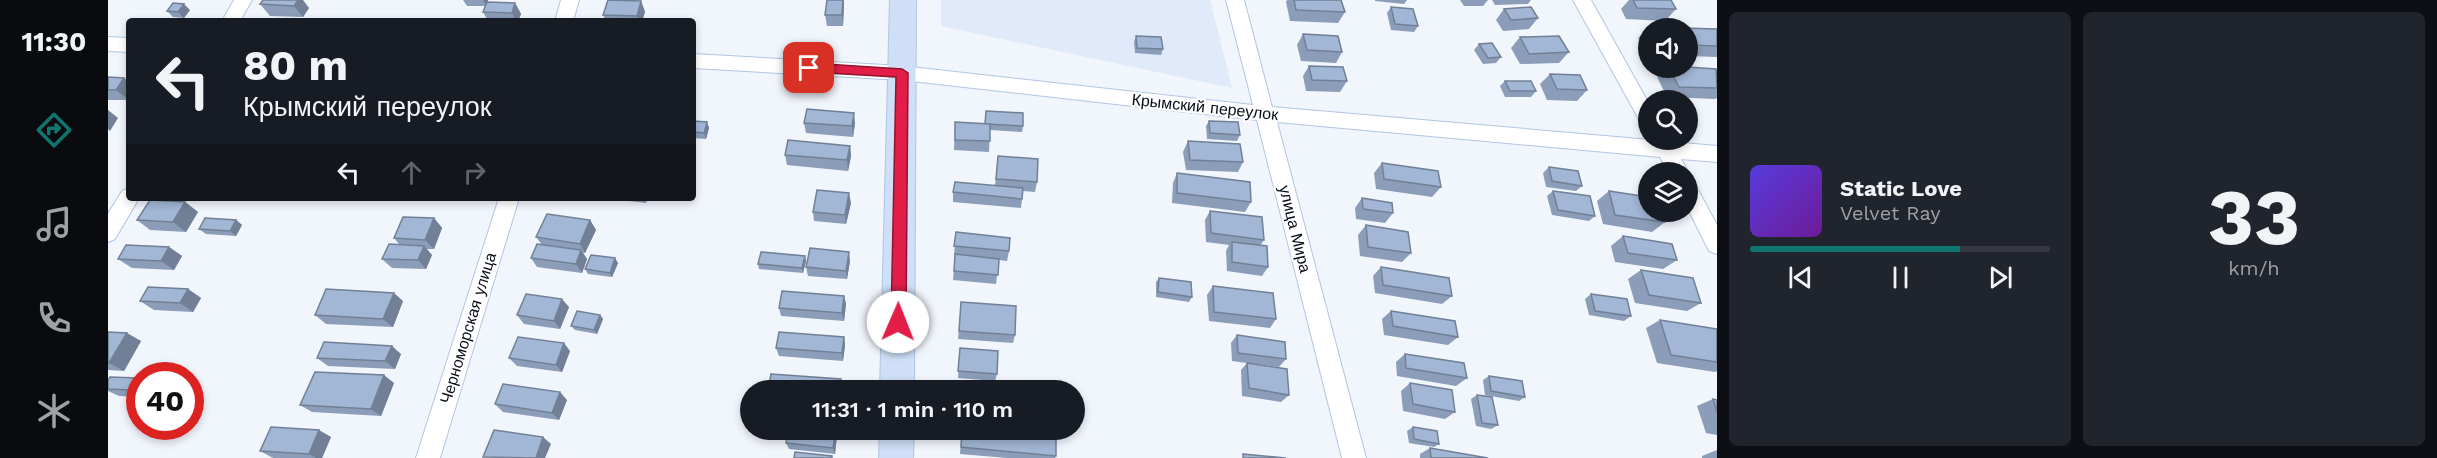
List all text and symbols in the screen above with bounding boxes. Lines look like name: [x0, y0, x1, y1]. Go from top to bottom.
map controls: [1638, 18, 1698, 222]
button: sound: [1638, 18, 1698, 78]
text: 11:30: [22, 26, 86, 58]
text: 80 m: [243, 41, 348, 90]
icon: left: [144, 42, 222, 120]
pin: [783, 42, 834, 93]
icon: arrive: [792, 51, 825, 84]
street label: Крымский переулок: [1131, 90, 1280, 124]
button: search: [1638, 90, 1698, 150]
text: Крымский переулок: [243, 91, 492, 123]
icon: directions: [33, 109, 75, 151]
icon: left: [332, 156, 365, 189]
icon: ahead: [395, 156, 428, 189]
icon: right: [458, 156, 491, 189]
button: layers: [1638, 162, 1698, 222]
text: 33: [2208, 171, 2300, 263]
text: Static Love: [1840, 176, 1962, 201]
street label: улица Мира: [1275, 183, 1315, 275]
text: Velvet Ray: [1840, 201, 1941, 225]
icon: music: [33, 203, 75, 245]
street label: Черноморская улица: [436, 250, 500, 406]
text: km/h: [2228, 256, 2280, 280]
icon: previous: [1784, 261, 1817, 294]
icon: pause: [1884, 261, 1917, 294]
icon: next: [1984, 261, 2017, 294]
position arrow: [866, 290, 930, 354]
icon: phone: [33, 297, 75, 339]
speed limit sign: 40: [126, 362, 204, 440]
icon: climate: [33, 390, 75, 432]
text: 11:31 · 1 min · 110 m: [812, 397, 1013, 422]

